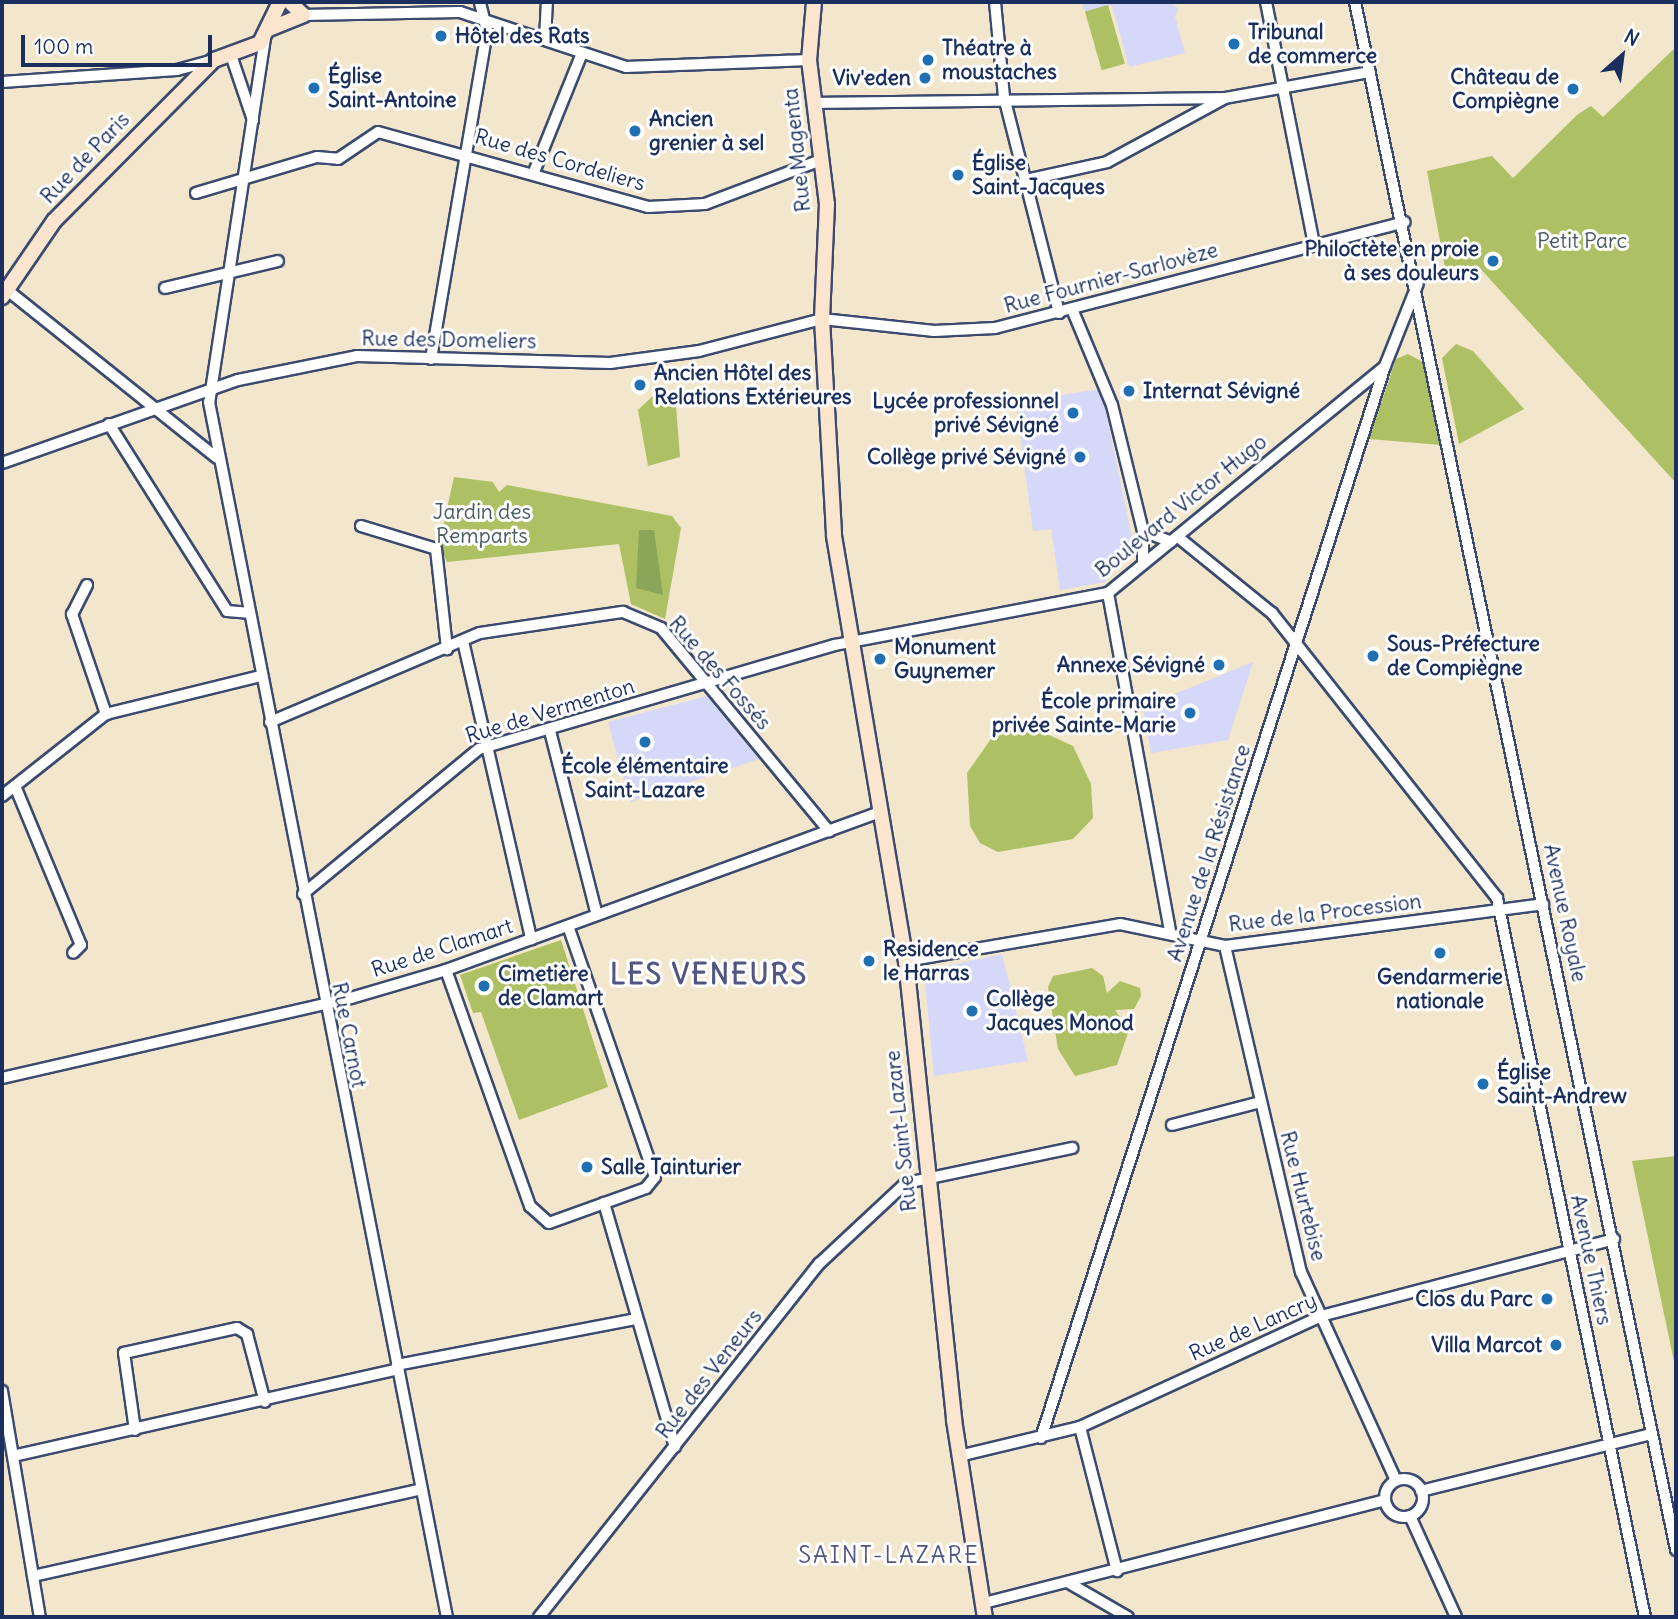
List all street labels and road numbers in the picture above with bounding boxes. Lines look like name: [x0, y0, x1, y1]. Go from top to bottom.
street label: Rue Magenta: [778, 87, 816, 213]
street label: Rue de Paris: [35, 107, 135, 209]
street label: Rue des Cordeliers: [472, 124, 648, 196]
street label: Rue Fournier-Sarlovèze: [1001, 237, 1221, 319]
street label: Rue des Domeliers: [361, 326, 537, 354]
street label: Boulevard Victor Hugo: [1090, 429, 1272, 583]
street label: Rue des Fossés: [664, 611, 776, 735]
street label: Rue de Vermenton: [463, 673, 637, 749]
street label: Avenue de la Résistance: [1162, 741, 1256, 965]
street label: Avenue Royale: [1538, 842, 1592, 984]
street label: Rue de la Procession: [1227, 889, 1423, 937]
street label: Rue de Clamart: [368, 913, 516, 983]
street label: Rue Carnot: [326, 980, 372, 1090]
street label: Rue Saint-Lazare: [880, 1049, 922, 1213]
street label: Rue Hurtebise: [1275, 1128, 1331, 1264]
street label: Avenue Thiers: [1565, 1193, 1617, 1327]
street label: Rue de Lancry: [1185, 1288, 1321, 1366]
street label: Rue des Veneurs: [651, 1304, 767, 1444]

